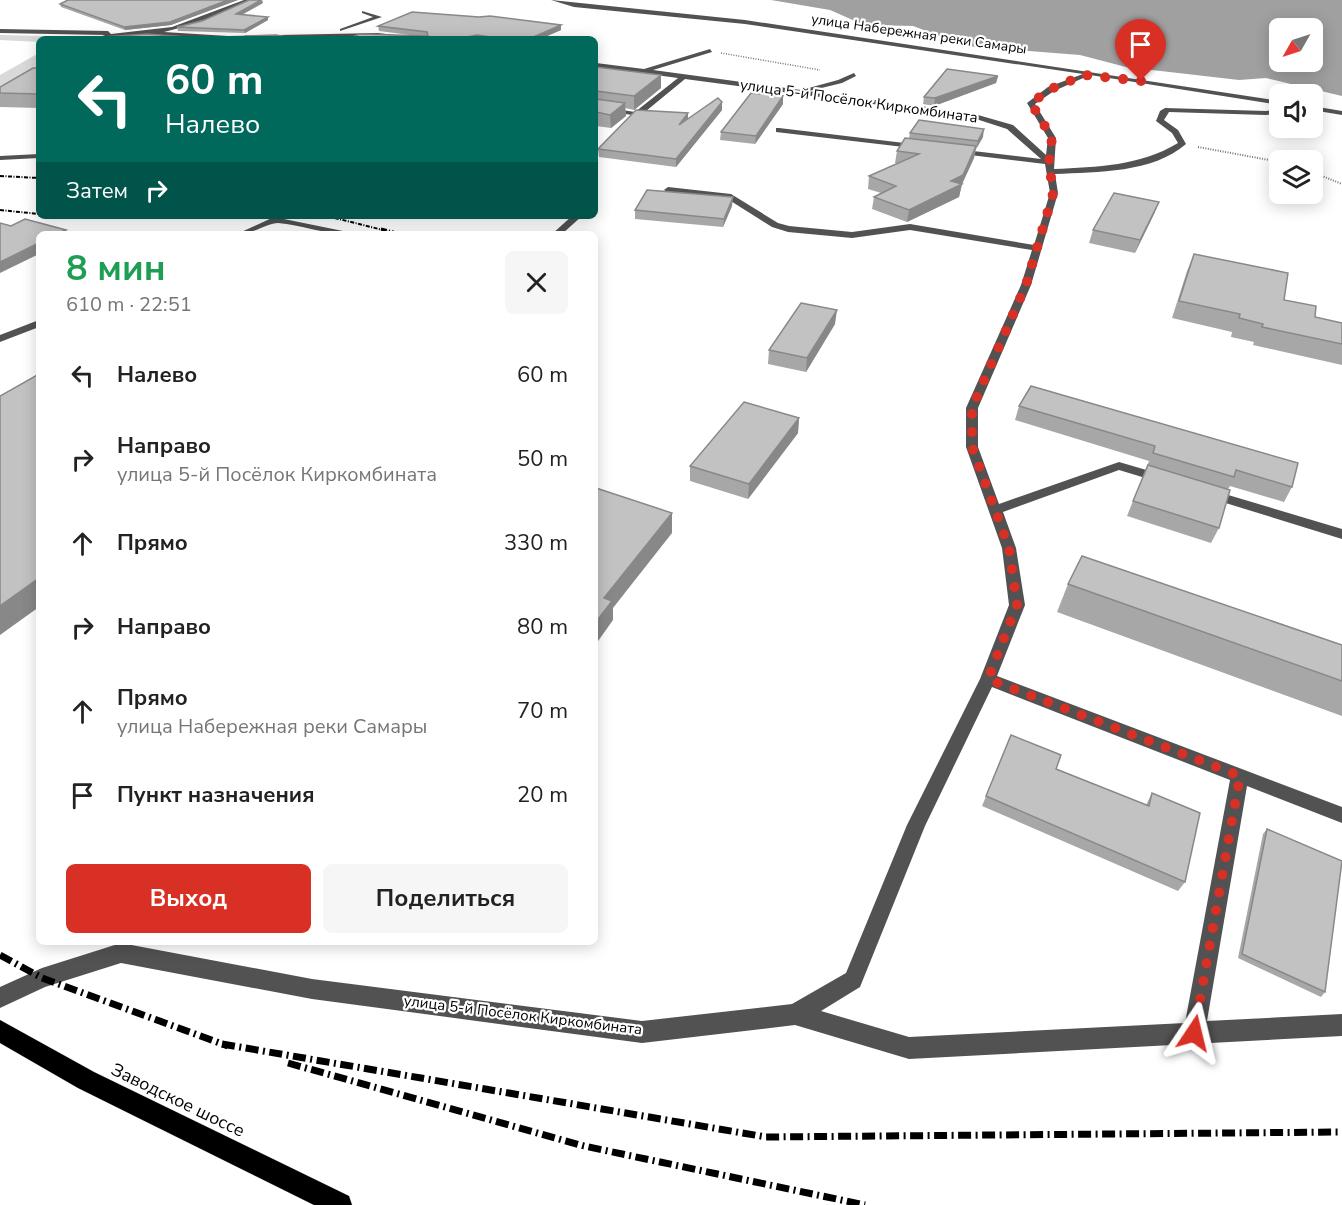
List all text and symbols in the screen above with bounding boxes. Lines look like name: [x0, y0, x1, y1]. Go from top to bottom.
street label: улица Набережная реки Самары: [810, 9, 1028, 59]
north arrow: [1269, 18, 1323, 72]
map controls: [1269, 18, 1323, 204]
pin: [1115, 19, 1166, 81]
icon: arrive: [1124, 28, 1157, 61]
text: 60 m: [165, 52, 264, 109]
icon: left: [66, 60, 144, 138]
street label: улица 5-й Посёлок Киркомбината: [739, 74, 979, 128]
button: sound: [1269, 84, 1323, 138]
text: Налево: [165, 106, 260, 143]
button: layers: [1269, 150, 1323, 204]
icon: right: [140, 174, 173, 207]
text: Затем: [66, 176, 128, 206]
text: 8 мин: [66, 244, 166, 293]
button: close: [505, 251, 568, 314]
text: 610 m · 22:51: [66, 291, 192, 318]
icon: left: [66, 359, 99, 392]
text: Налево: [117, 360, 197, 390]
text: 60 m: [517, 360, 568, 390]
text: Направо: [117, 431, 211, 461]
icon: right: [66, 443, 99, 476]
text: 50 m: [517, 444, 568, 474]
text: улица 5-й Посёлок Киркомбината: [117, 461, 437, 488]
icon: ahead: [66, 527, 99, 560]
text: Прямо: [117, 528, 188, 558]
text: 330 m: [504, 528, 568, 558]
icon: right: [66, 611, 99, 644]
text: Направо: [117, 612, 211, 642]
text: 80 m: [517, 612, 568, 642]
text: Прямо: [117, 683, 188, 713]
icon: ahead: [66, 695, 99, 728]
text: 70 m: [517, 696, 568, 726]
text: улица Набережная реки Самары: [117, 713, 427, 740]
icon: arrive: [66, 779, 99, 812]
text: Пункт назначения: [117, 780, 315, 810]
text: 20 m: [517, 780, 568, 810]
button: Выход: [66, 864, 311, 933]
button: Поделиться: [323, 864, 568, 933]
street label: улица 5-й Посёлок Киркомбината: [403, 990, 643, 1040]
position arrow: [1162, 1001, 1226, 1065]
street label: Заводское шоссе: [107, 1057, 249, 1143]

